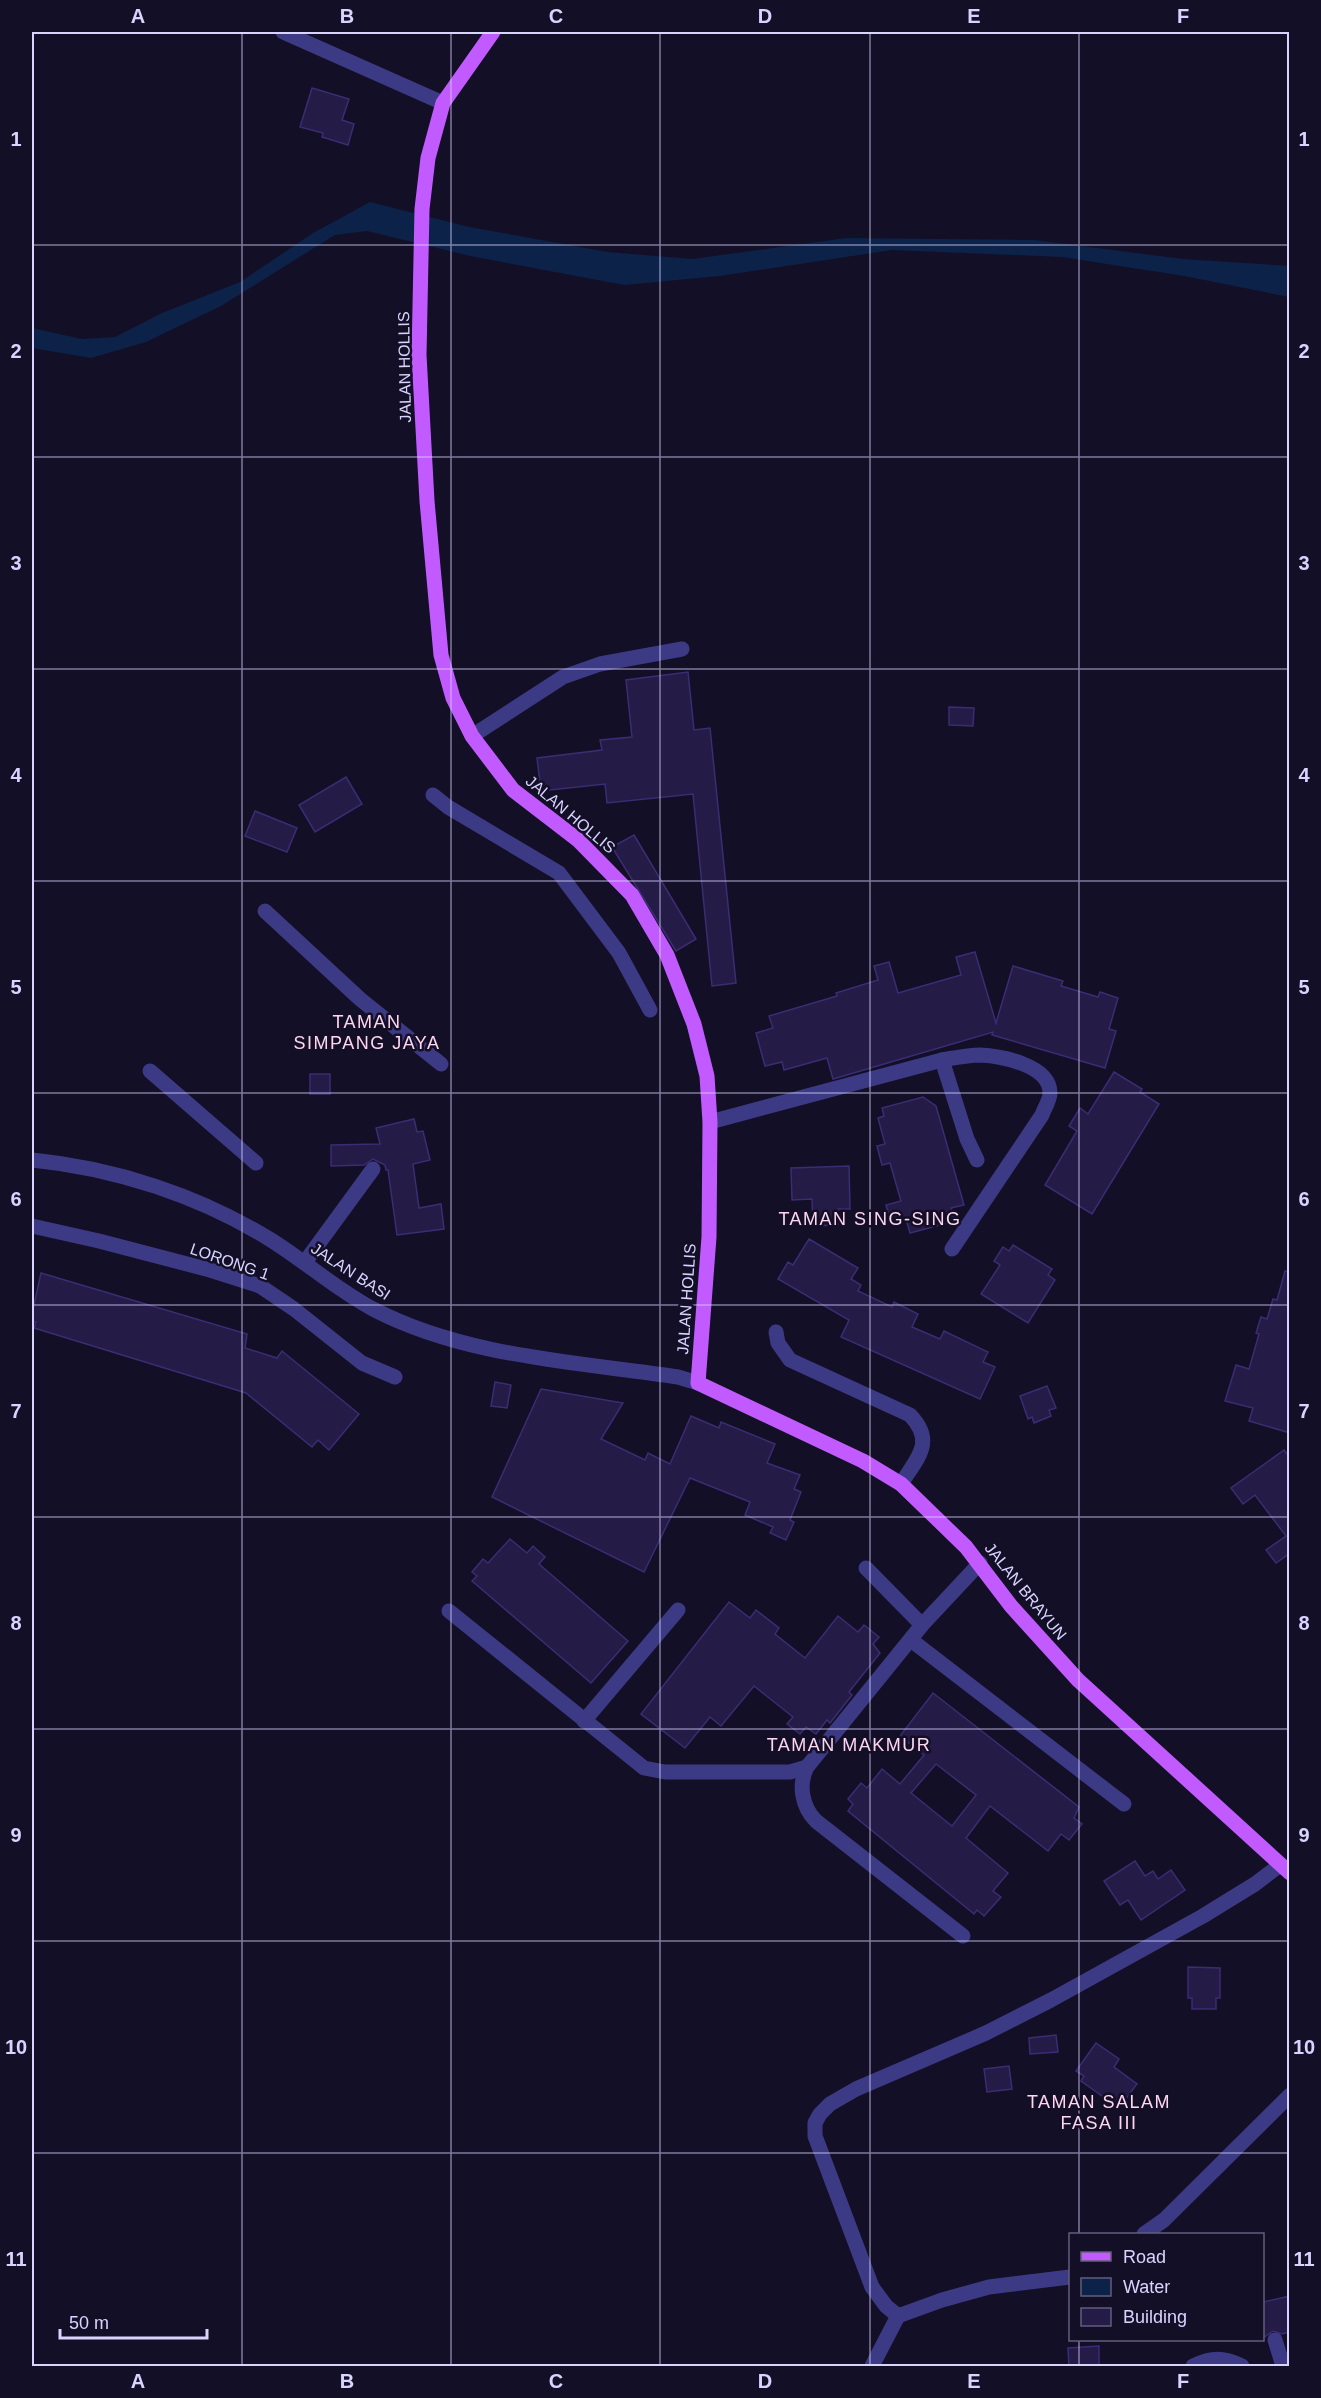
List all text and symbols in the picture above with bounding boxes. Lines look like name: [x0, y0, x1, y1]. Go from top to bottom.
text: A: [131, 5, 145, 27]
text: B: [340, 5, 354, 27]
text: C: [549, 5, 563, 27]
text: D: [758, 5, 772, 27]
text: E: [967, 5, 981, 27]
text: F: [1177, 5, 1189, 27]
text: 1: [10, 128, 22, 150]
text: 1: [1298, 128, 1310, 150]
street label: JALAN HOLLIS: [395, 311, 414, 423]
text: 2: [10, 340, 22, 362]
text: 2: [1298, 340, 1310, 362]
text: 3: [10, 552, 22, 574]
text: 3: [1298, 552, 1310, 574]
text: 4: [10, 764, 22, 786]
text: 4: [1298, 764, 1310, 786]
street label: JALAN HOLLIS: [523, 772, 619, 857]
text: 5: [10, 976, 22, 998]
text: 5: [1298, 976, 1310, 998]
district label: TAMAN SIMPANG JAYA: [293, 1012, 441, 1053]
text: 6: [10, 1188, 22, 1210]
text: 6: [1298, 1188, 1310, 1210]
district label: TAMAN SING-SING: [778, 1209, 962, 1229]
street label: LORONG 1: [188, 1240, 272, 1283]
street label: JALAN BASI: [308, 1240, 393, 1303]
street label: JALAN HOLLIS: [674, 1243, 699, 1355]
text: 7: [10, 1400, 22, 1422]
text: 7: [1298, 1400, 1310, 1422]
street label: JALAN BRAYUN: [981, 1539, 1070, 1643]
text: 8: [10, 1612, 22, 1634]
text: 8: [1298, 1612, 1310, 1634]
district label: TAMAN MAKMUR: [767, 1735, 931, 1755]
text: 9: [10, 1824, 22, 1846]
text: 9: [1298, 1824, 1310, 1846]
text: 10: [5, 2036, 27, 2058]
text: 10: [1293, 2036, 1315, 2058]
district label: TAMAN SALAM FASA III: [1027, 2092, 1171, 2133]
legend: [1069, 2233, 1264, 2341]
text: Road: [1123, 2247, 1166, 2267]
text: 11: [5, 2248, 27, 2270]
text: 11: [1293, 2248, 1315, 2270]
text: Water: [1123, 2277, 1170, 2297]
scale bar: [60, 2302, 207, 2340]
text: Building: [1123, 2307, 1187, 2327]
text: 50 m: [69, 2313, 109, 2333]
text: A: [131, 2370, 145, 2392]
text: B: [340, 2370, 354, 2392]
text: C: [549, 2370, 563, 2392]
text: D: [758, 2370, 772, 2392]
text: E: [967, 2370, 981, 2392]
text: F: [1177, 2370, 1189, 2392]

